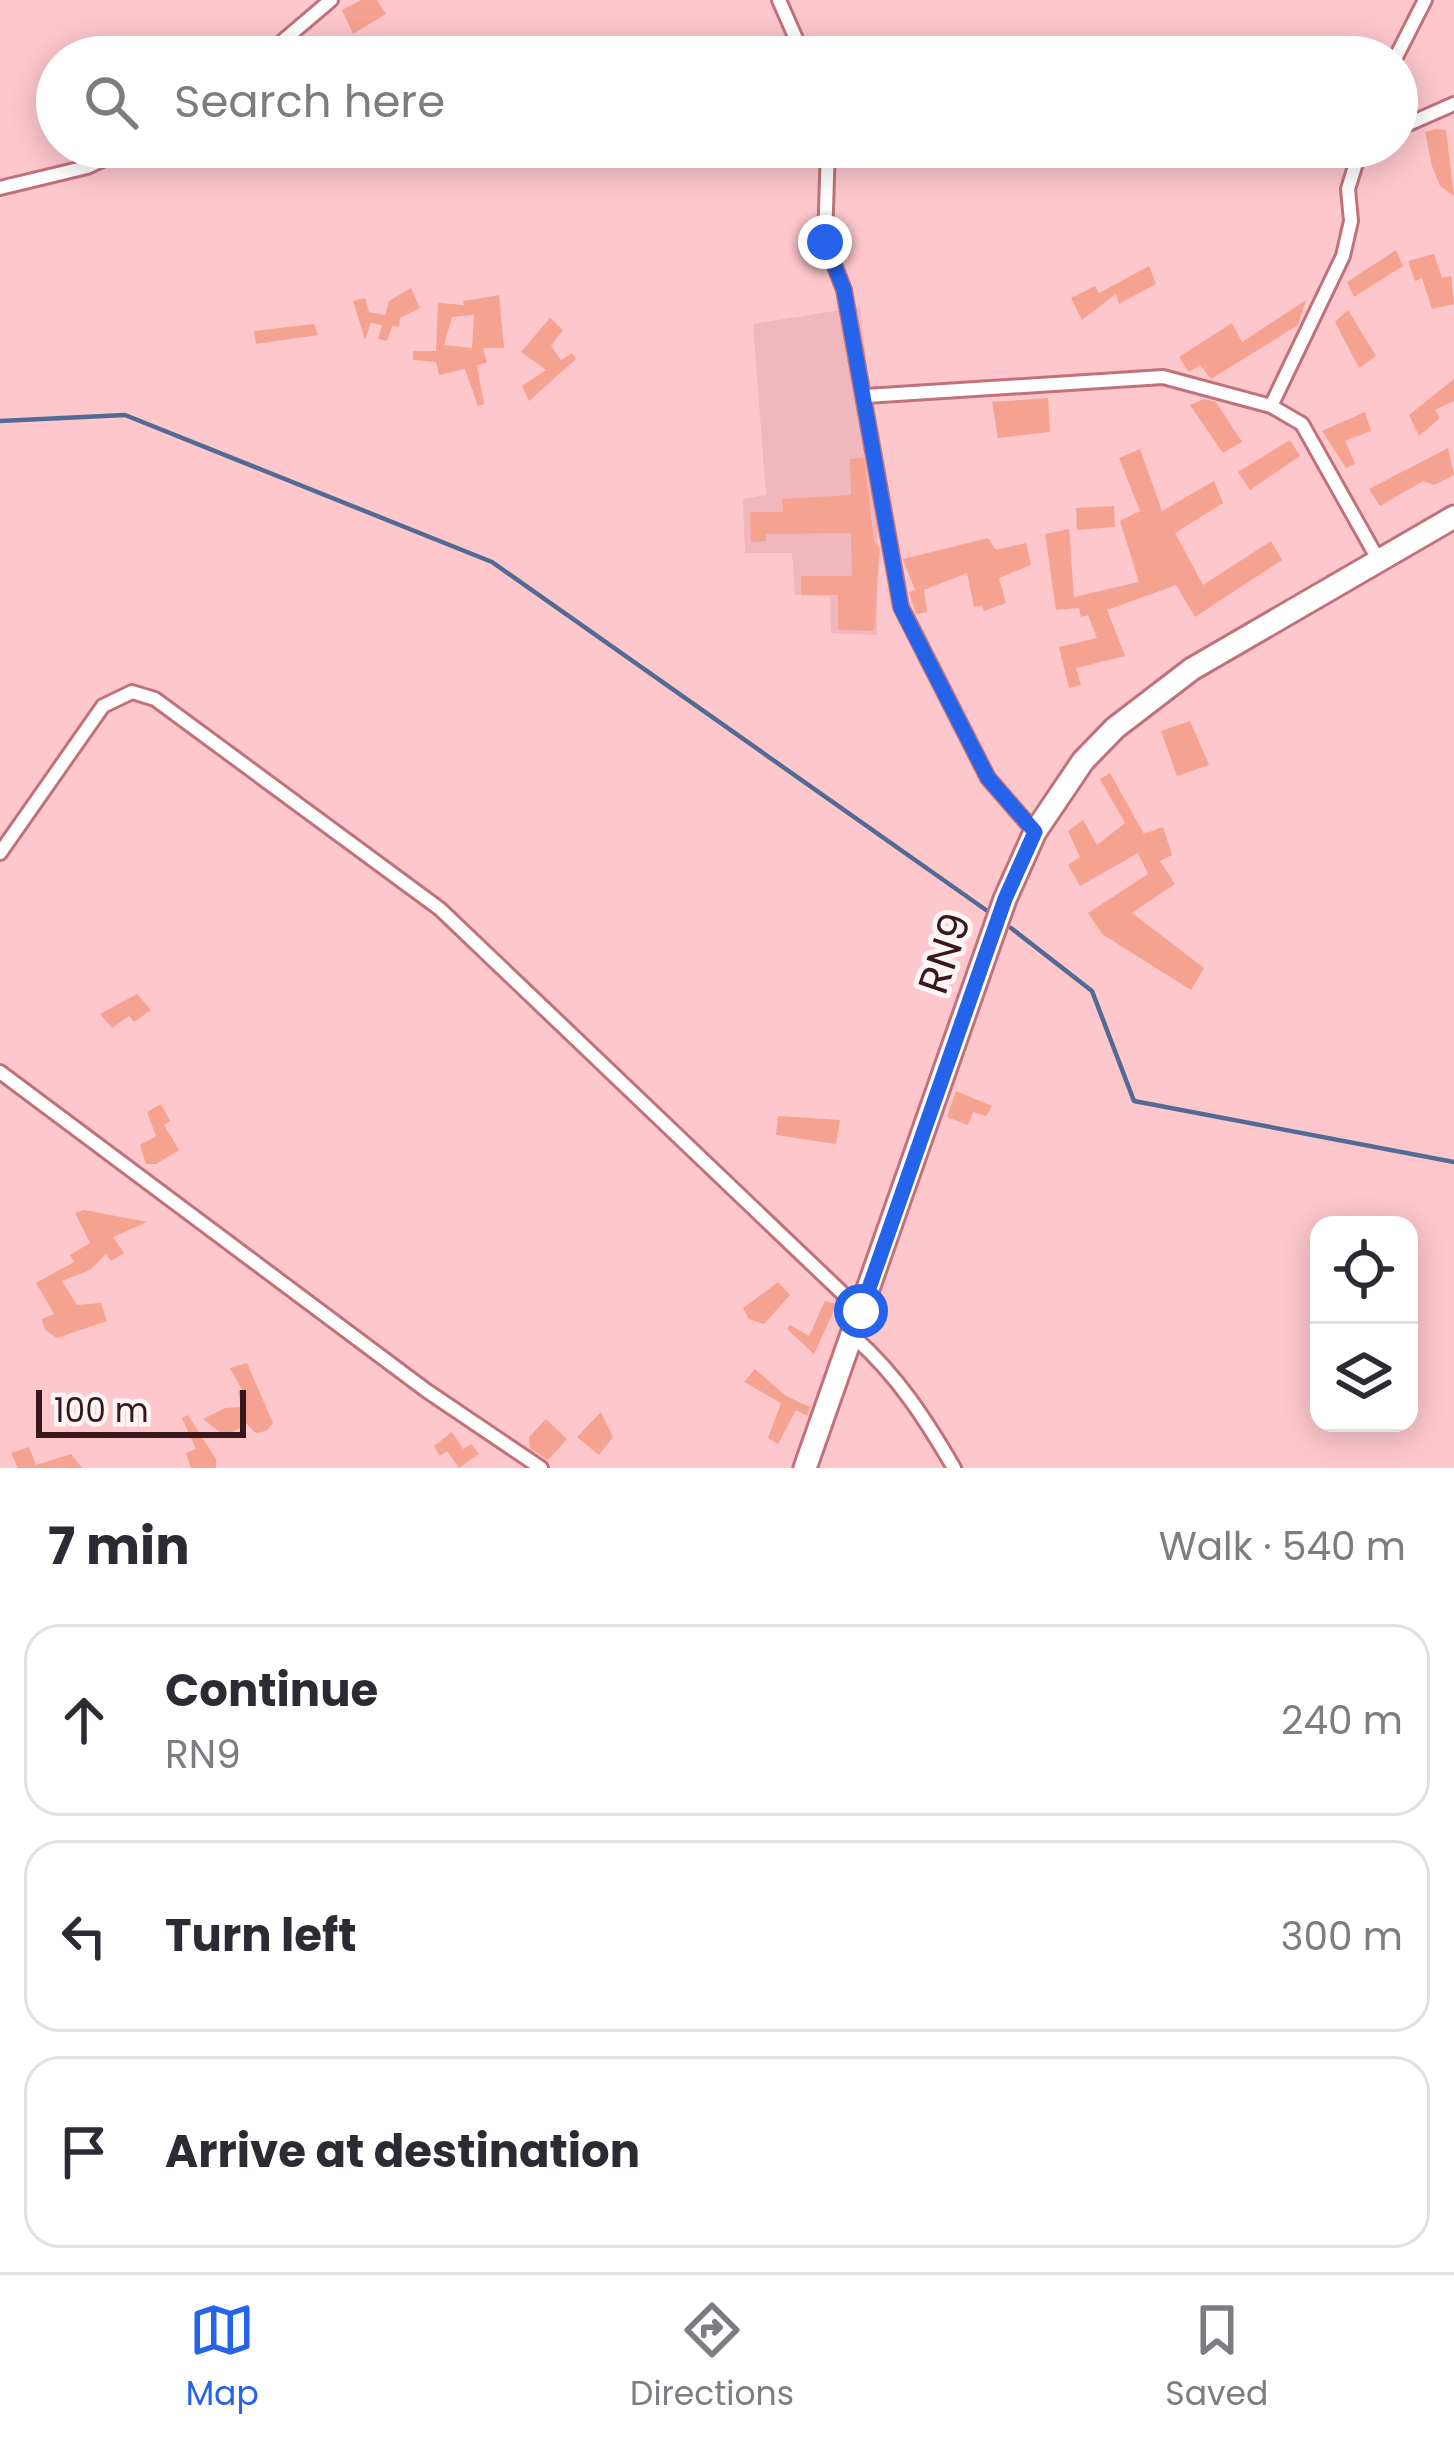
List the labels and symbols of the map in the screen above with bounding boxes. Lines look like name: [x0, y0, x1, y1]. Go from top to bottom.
route end: [798, 215, 852, 269]
street label: RN9: [903, 905, 986, 1001]
route start: [834, 1284, 888, 1338]
scale bar: [36, 1384, 246, 1437]

